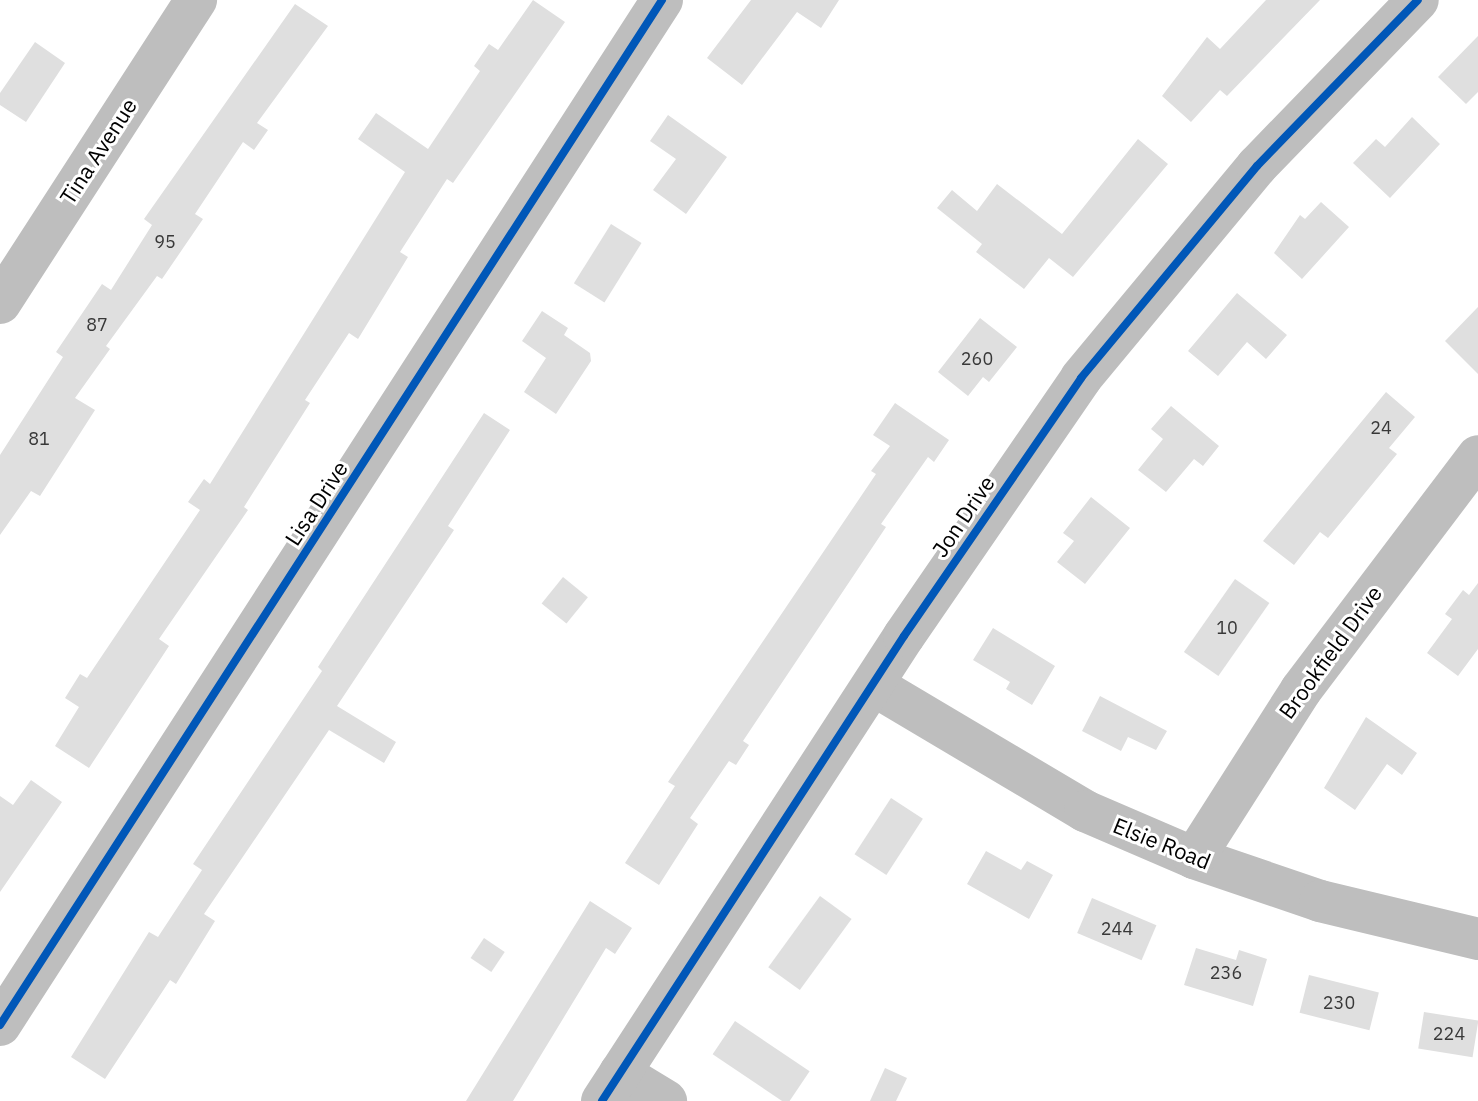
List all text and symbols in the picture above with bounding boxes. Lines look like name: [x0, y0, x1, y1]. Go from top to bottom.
street label: Tina Avenue: [54, 93, 142, 209]
house number: 95: [154, 231, 176, 253]
house number: 87: [86, 314, 108, 336]
house number: 260: [961, 348, 993, 370]
house number: 24: [1370, 417, 1392, 439]
house number: 81: [28, 428, 50, 450]
street label: Lisa Drive: [279, 456, 353, 550]
street label: Jon Drive: [926, 470, 1000, 562]
street label: Brookfield Drive: [1273, 580, 1387, 724]
house number: 10: [1216, 617, 1238, 639]
street label: Elsie Road: [1109, 811, 1215, 875]
house number: 244: [1101, 918, 1133, 940]
house number: 236: [1210, 962, 1242, 984]
house number: 230: [1323, 992, 1355, 1014]
house number: 224: [1433, 1023, 1465, 1045]

